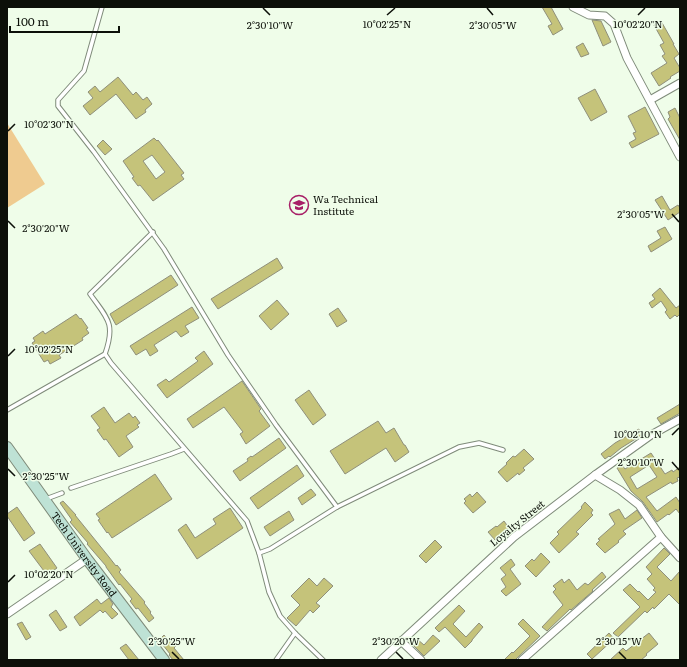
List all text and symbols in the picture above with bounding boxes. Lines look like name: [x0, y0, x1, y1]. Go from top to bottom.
scale bar: [10, 8, 119, 34]
text: 100 m: [16, 12, 49, 30]
text: 10°02'25"N: [363, 16, 411, 31]
text: 10°02'20"N: [613, 16, 663, 31]
text: 2°30'10"W: [247, 17, 293, 32]
text: 2°30'05"W: [469, 17, 517, 32]
text: 10°02'30"N: [24, 116, 74, 131]
place label: Wa Technical Institute: [313, 191, 379, 218]
school or university icon: Wa Technical Institute: [288, 194, 310, 216]
text: 2°30'05"W: [617, 206, 665, 221]
text: 2°30'20"W: [22, 220, 70, 235]
text: 10°02'25"N: [25, 341, 73, 356]
text: 10°02'10"N: [614, 426, 662, 441]
text: 2°30'10"W: [618, 454, 664, 469]
text: 2°30'25"W: [23, 468, 69, 483]
street label: Loyalty Street: [486, 496, 547, 549]
street label: Tech University Road: [48, 508, 121, 599]
text: 10°02'20"N: [24, 566, 74, 581]
text: 2°30'25"W: [149, 633, 195, 648]
text: 2°30'20"W: [372, 633, 420, 648]
text: 2°30'15"W: [596, 633, 642, 648]

